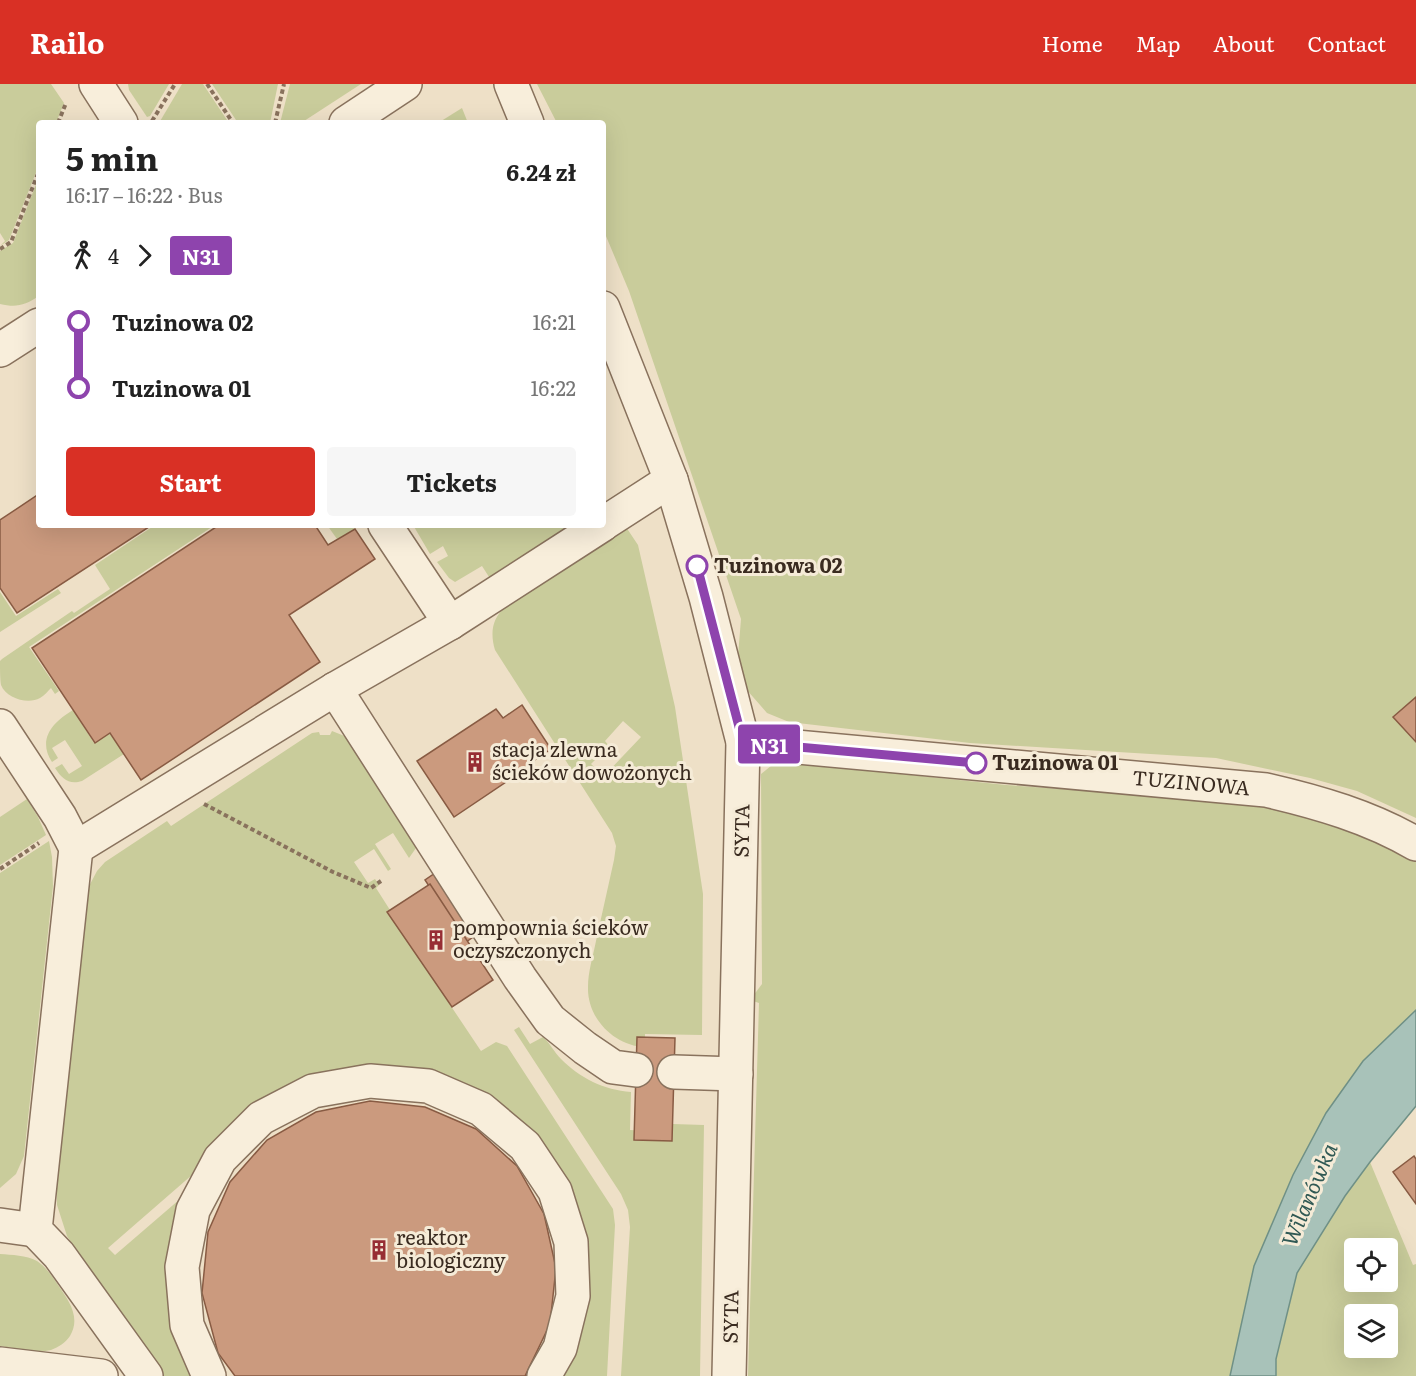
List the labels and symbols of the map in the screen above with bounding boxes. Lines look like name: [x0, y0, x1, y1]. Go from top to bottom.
place label: Tuzinowa 02: [714, 549, 843, 579]
marker: Tuzinowa 02: [686, 555, 708, 577]
line badge: N31: [734, 724, 804, 764]
place label: stacja zlewna ścieków dowożonych: [492, 733, 692, 786]
place label: Tuzinowa 01: [992, 746, 1118, 776]
building icon: stacja zlewna ścieków dowożonych: [463, 750, 487, 774]
marker: Tuzinowa 01: [965, 752, 987, 774]
street label: TUZINOWA: [1131, 761, 1252, 801]
street label: SYTA: [725, 804, 755, 858]
place label: pompownia ścieków oczyszczonych: [453, 911, 649, 964]
building icon: pompownia ścieków oczyszczonych: [424, 928, 448, 952]
water label: Wilanówka: [1272, 1138, 1343, 1250]
place label: reaktor biologiczny: [396, 1221, 506, 1274]
building icon: reaktor biologiczny: [367, 1238, 391, 1262]
street label: SYTA: [714, 1290, 744, 1344]

